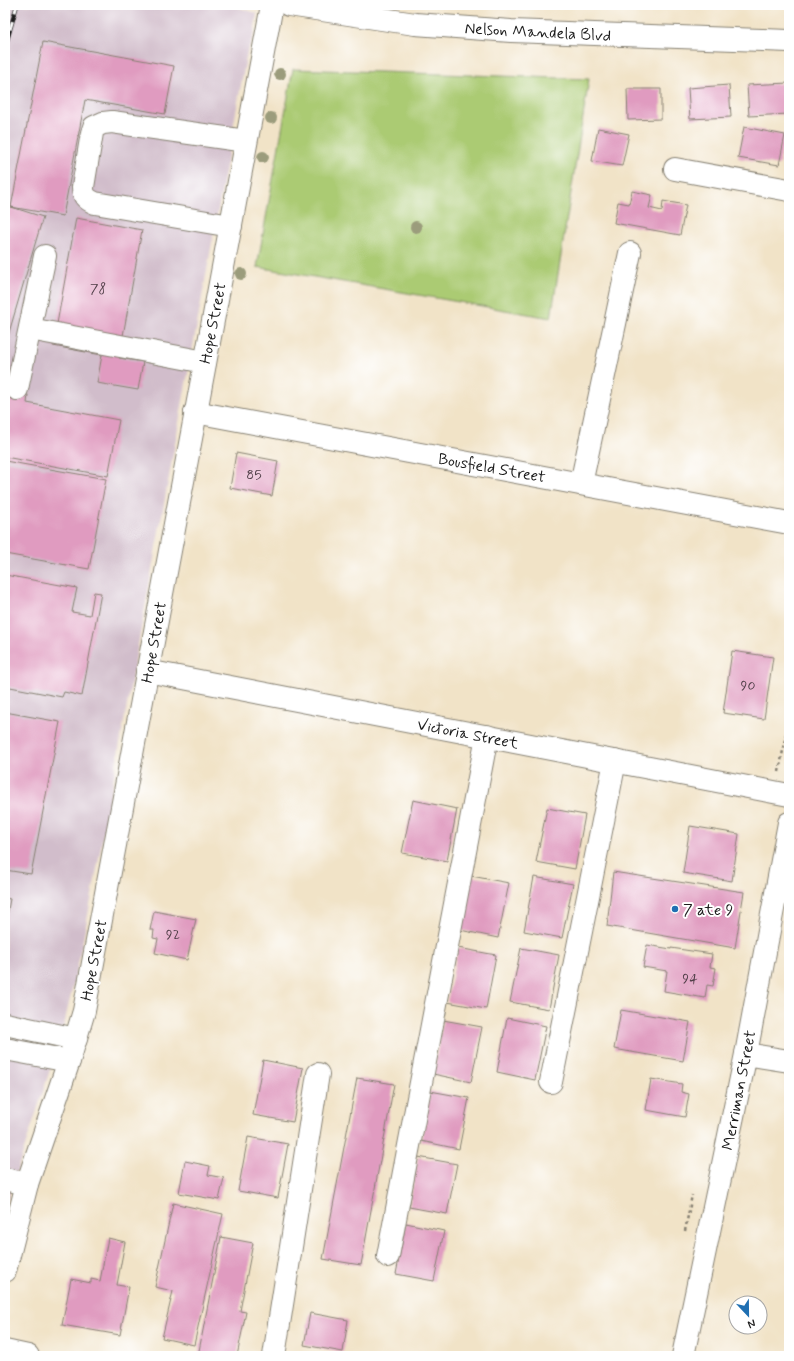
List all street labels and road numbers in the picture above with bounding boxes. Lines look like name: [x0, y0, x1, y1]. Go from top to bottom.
street label: Nelson Mandela Blvd: [464, 18, 612, 47]
street label: Hope Street: [195, 280, 232, 366]
street label: Bousfield Street: [436, 449, 548, 488]
street label: Hope Street: [137, 599, 172, 685]
street label: Victoria Street: [415, 714, 521, 755]
street label: Hope Street: [76, 917, 113, 1003]
street label: Merriman Street: [718, 1028, 761, 1152]

